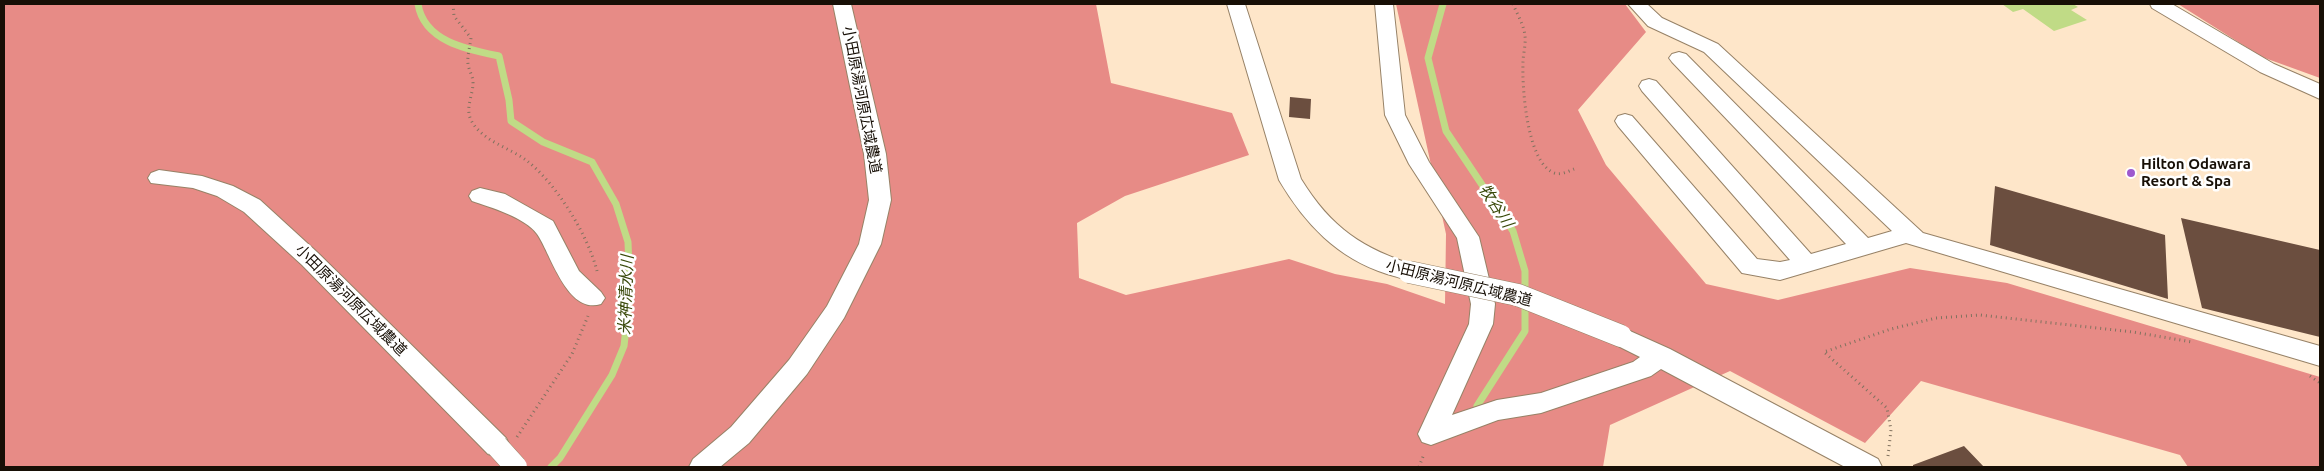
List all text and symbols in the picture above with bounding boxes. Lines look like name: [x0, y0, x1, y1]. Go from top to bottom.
street label: 小田原湯河原広域農道: [839, 25, 885, 175]
place label: Hilton Odawara Resort & Spa: [2141, 155, 2251, 190]
marker: Hilton Odawara Resort & Spa: [2125, 167, 2137, 179]
water label: 牧谷川: [1475, 181, 1517, 231]
street label: 小田原湯河原広域農道: [292, 241, 410, 359]
water label: 米神清水川: [615, 255, 637, 335]
street label: 小田原湯河原広域農道: [1384, 256, 1534, 310]

